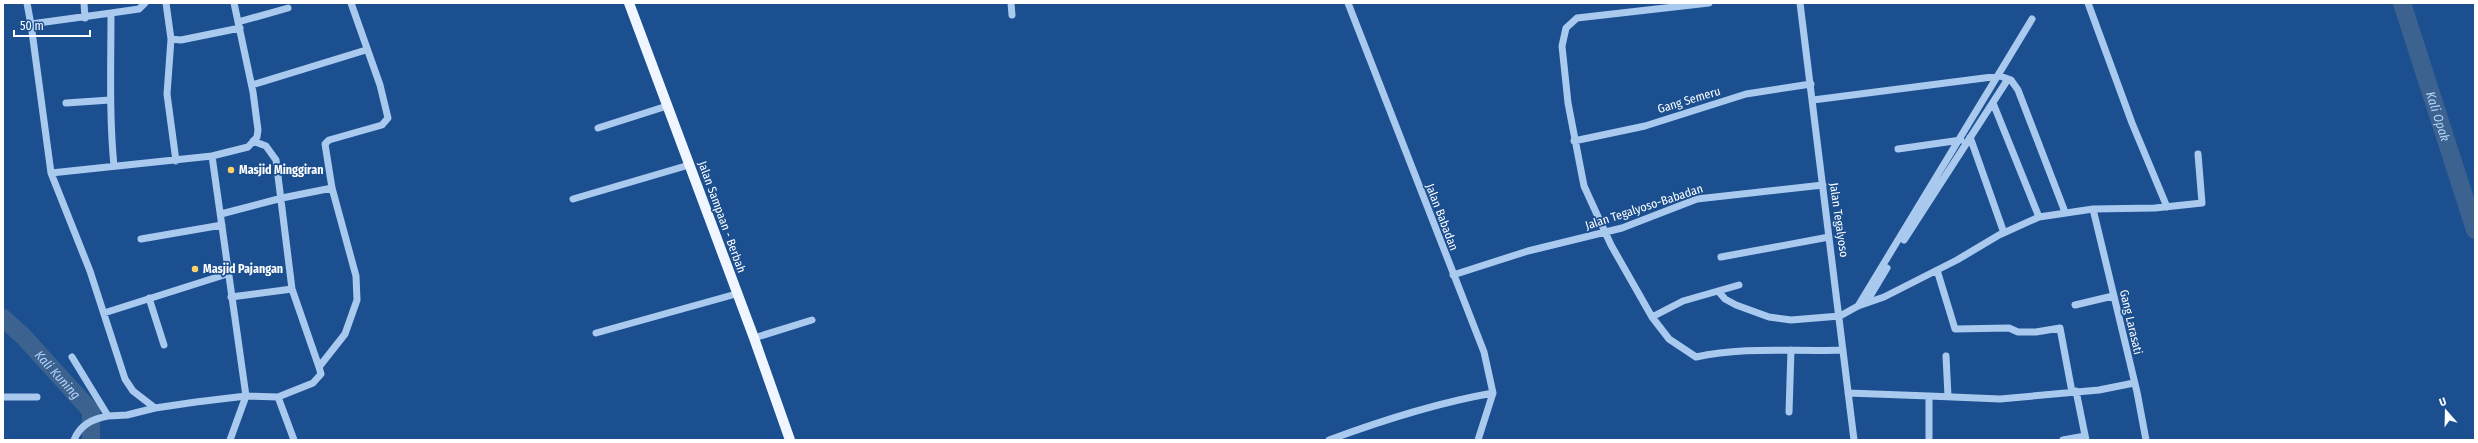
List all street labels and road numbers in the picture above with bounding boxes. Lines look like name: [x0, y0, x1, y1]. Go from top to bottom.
street label: Gang Semeru: [1656, 84, 1722, 116]
street label: Jalan Sampaan - Berbah: [695, 159, 749, 275]
street label: Jalan Tegalyoso-Babadan: [1583, 181, 1705, 233]
street label: Jalan Babadan: [1423, 182, 1461, 252]
street label: Jalan Tegalyoso: [1827, 182, 1851, 258]
street label: Gang Larasati: [2117, 288, 2145, 356]

